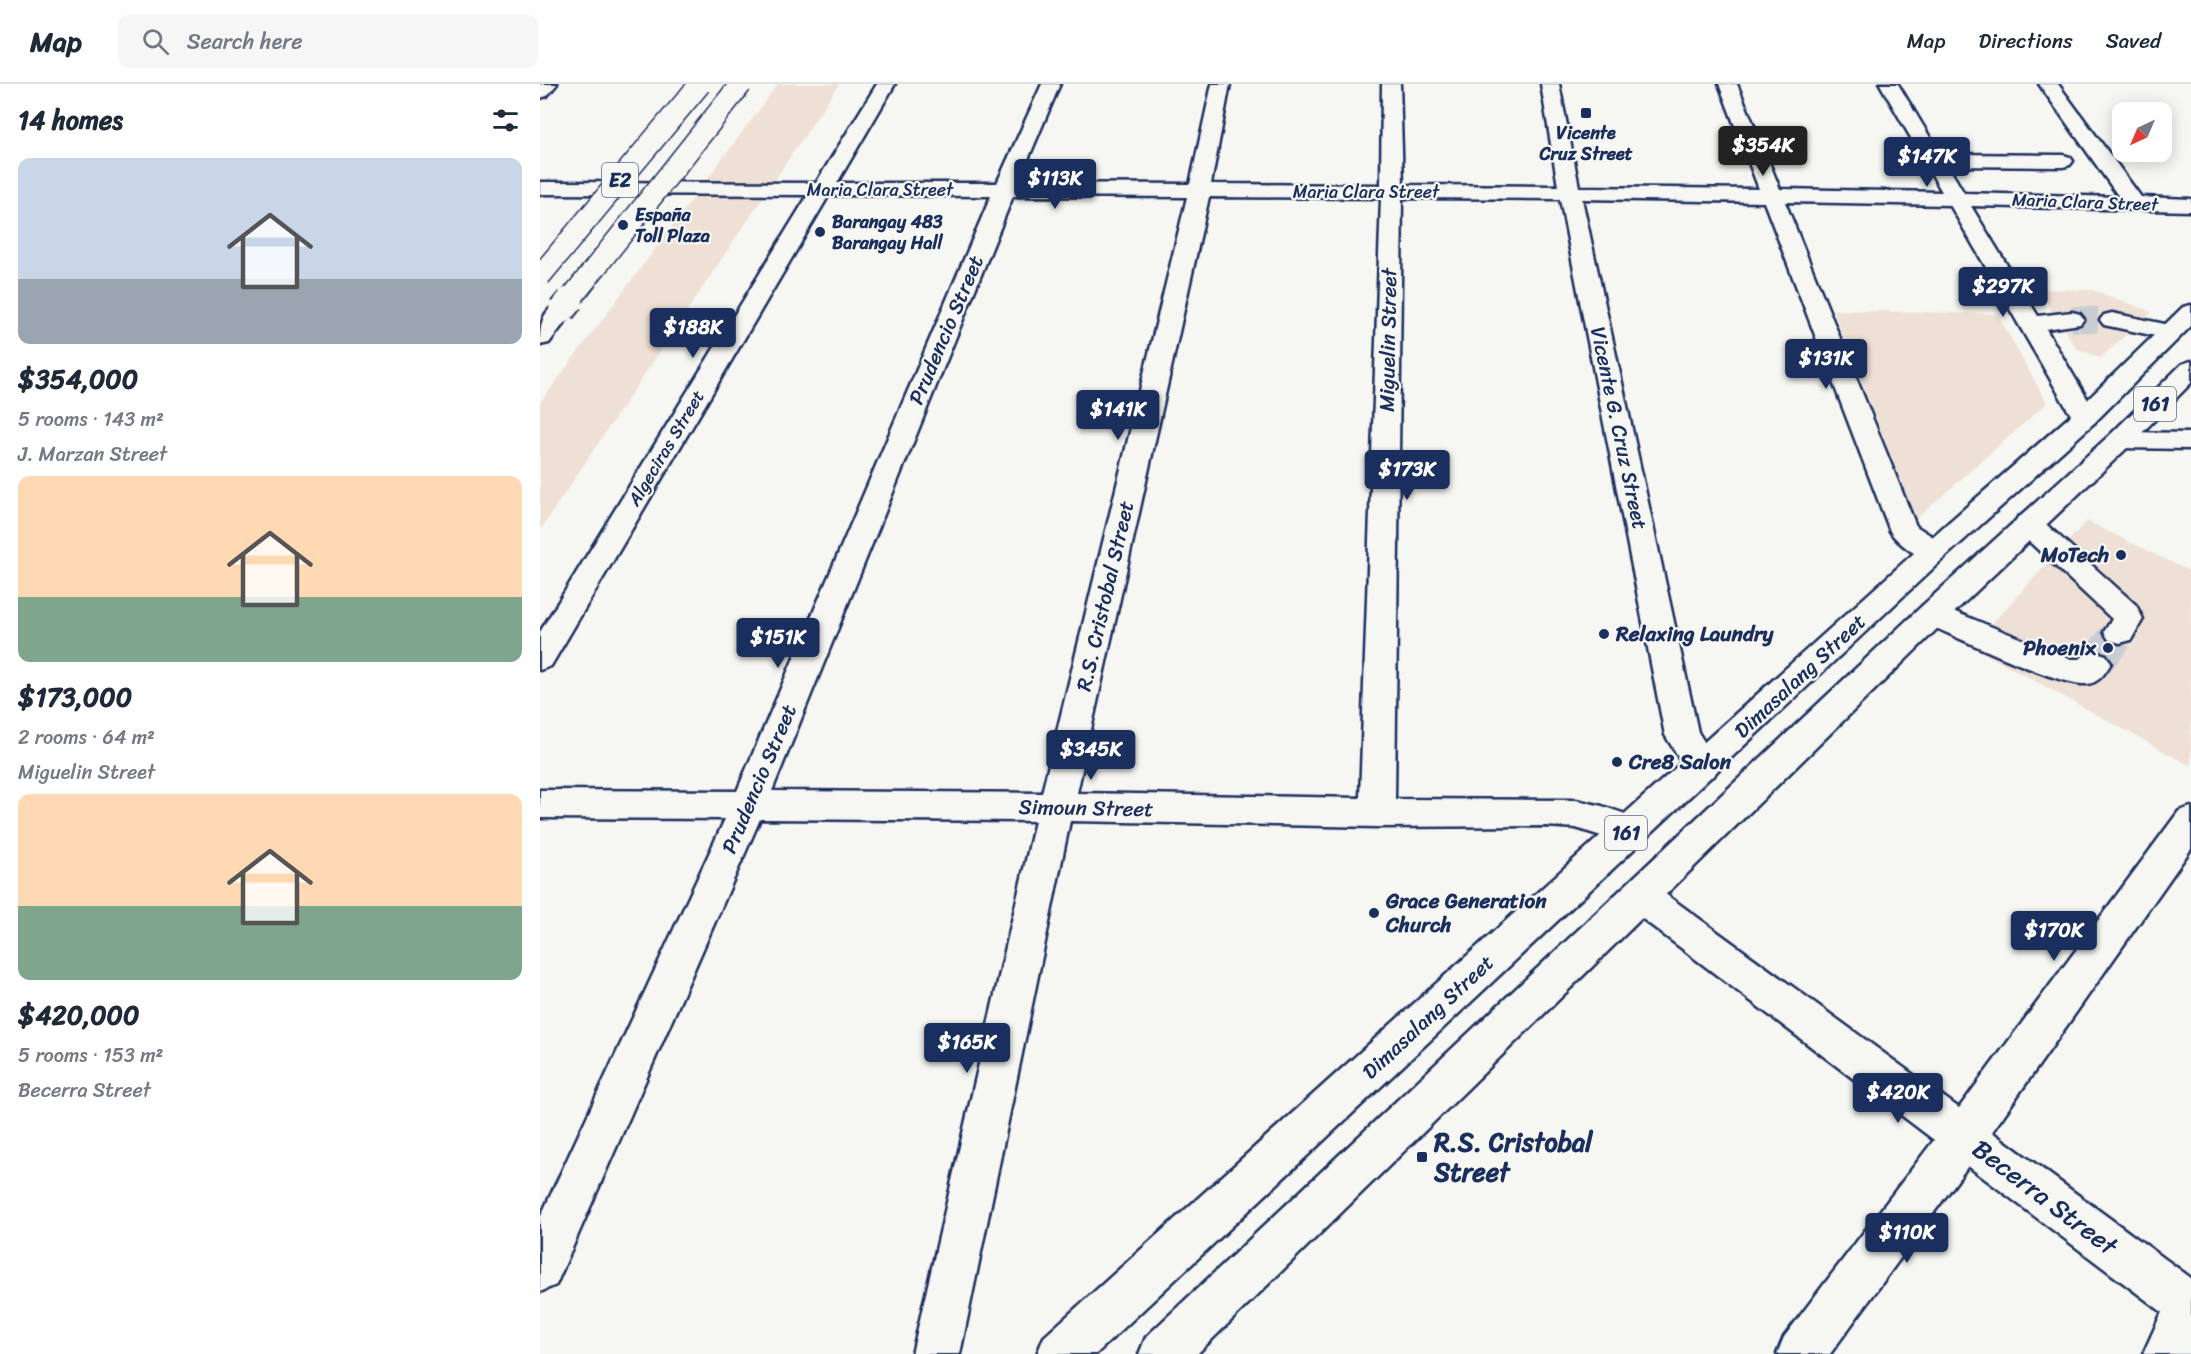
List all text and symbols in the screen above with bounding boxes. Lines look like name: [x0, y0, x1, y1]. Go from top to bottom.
search box: [118, 14, 538, 68]
text: Map: [30, 17, 82, 66]
text: Search here: [187, 22, 303, 61]
text: Map: [1907, 22, 1945, 60]
text: Directions: [1978, 22, 2073, 60]
text: Saved: [2106, 22, 2161, 60]
icon: search: [139, 25, 172, 58]
text: 14 homes: [18, 97, 123, 143]
north arrow: [2112, 102, 2172, 162]
map controls: [2112, 102, 2172, 162]
icon: filters: [489, 104, 522, 137]
marker: Vicente Cruz Street: [1579, 106, 1593, 120]
place label: Vicente Cruz Street: [1538, 117, 1633, 170]
pin: $354K: [1721, 126, 1805, 177]
text: $354K: [1732, 128, 1794, 163]
pin: $147K: [1885, 137, 1969, 188]
text: $147K: [1898, 139, 1956, 174]
pin: $113K: [1013, 159, 1097, 210]
text: $113K: [1028, 161, 1082, 196]
road number: E2: [602, 163, 638, 197]
street label: Maria Clara Street: [807, 174, 954, 206]
street label: Maria Clara Street: [1293, 176, 1440, 208]
street label: Maria Clara Street: [2011, 183, 2159, 221]
icon: home: [216, 197, 324, 305]
place label: España Toll Plaza: [635, 199, 711, 252]
place label: Barangay 483 Barangay Hall: [832, 206, 944, 259]
marker: España Toll Plaza: [616, 218, 630, 232]
marker: Barangay 483 Barangay Hall: [813, 225, 827, 239]
street label: Prudencio Street: [897, 249, 995, 411]
street label: Miguelin Street: [1368, 266, 1408, 412]
pin: $297K: [1961, 267, 2045, 318]
text: $297K: [1973, 269, 2033, 304]
pin: $188K: [651, 308, 735, 359]
text: $188K: [664, 310, 722, 345]
street label: Vicente G. Cruz Street: [1579, 323, 1659, 533]
pin: $131K: [1784, 339, 1868, 390]
text: $131K: [1799, 341, 1853, 376]
text: $354,000: [18, 356, 138, 402]
street label: Algeciras Street: [618, 384, 713, 513]
road number: 161: [2134, 387, 2176, 421]
pin: $141K: [1076, 390, 1160, 441]
text: $141K: [1090, 392, 1146, 427]
text: 5 rooms · 143 m²: [18, 402, 164, 437]
text: J. Marzan Street: [18, 437, 167, 472]
pin: $173K: [1365, 450, 1449, 501]
text: $173K: [1379, 452, 1435, 487]
street label: R.S. Cristobal Street: [1065, 497, 1145, 695]
icon: home: [216, 515, 324, 623]
place label: MoTech: [2040, 536, 2109, 574]
marker: MoTech: [2114, 548, 2128, 562]
street label: Dimasalang Street: [1725, 604, 1875, 748]
place label: Relaxing Laundry: [1615, 615, 1775, 653]
pin: $151K: [736, 618, 820, 669]
text: $151K: [751, 620, 806, 655]
marker: Relaxing Laundry: [1597, 627, 1611, 641]
place label: Phoenix: [2023, 629, 2097, 667]
marker: Phoenix: [2101, 641, 2115, 655]
text: $173,000: [18, 674, 132, 720]
street label: Prudencio Street: [710, 698, 808, 860]
text: 2 rooms · 64 m²: [18, 720, 155, 755]
pin: $345K: [1049, 730, 1133, 781]
text: $345K: [1060, 732, 1122, 767]
place label: Cre8 Salon: [1628, 743, 1732, 781]
text: Miguelin Street: [18, 755, 155, 790]
marker: Cre8 Salon: [1610, 755, 1624, 769]
street label: Simoun Street: [1018, 788, 1154, 828]
road number: 161: [1605, 816, 1647, 850]
icon: home: [216, 833, 324, 941]
place label: Grace Generation Church: [1385, 882, 1547, 944]
marker: Grace Generation Church: [1367, 906, 1381, 920]
pin: $170K: [2012, 911, 2096, 962]
text: $170K: [2025, 913, 2083, 948]
street label: Dimasalang Street: [1353, 945, 1503, 1089]
text: $420,000: [18, 992, 139, 1038]
pin: $165K: [925, 1023, 1009, 1074]
text: $165K: [938, 1025, 996, 1060]
text: 5 rooms · 153 m²: [18, 1038, 163, 1073]
text: Becerra Street: [18, 1073, 151, 1108]
pin: $420K: [1856, 1073, 1940, 1124]
text: $420K: [1867, 1075, 1929, 1110]
place label: R.S. Cristobal Street: [1433, 1119, 1594, 1195]
street label: Becerra Street: [1962, 1127, 2129, 1268]
marker: R.S. Cristobal Street: [1415, 1150, 1429, 1164]
pin: $110K: [1865, 1213, 1949, 1264]
text: $110K: [1879, 1215, 1935, 1250]

